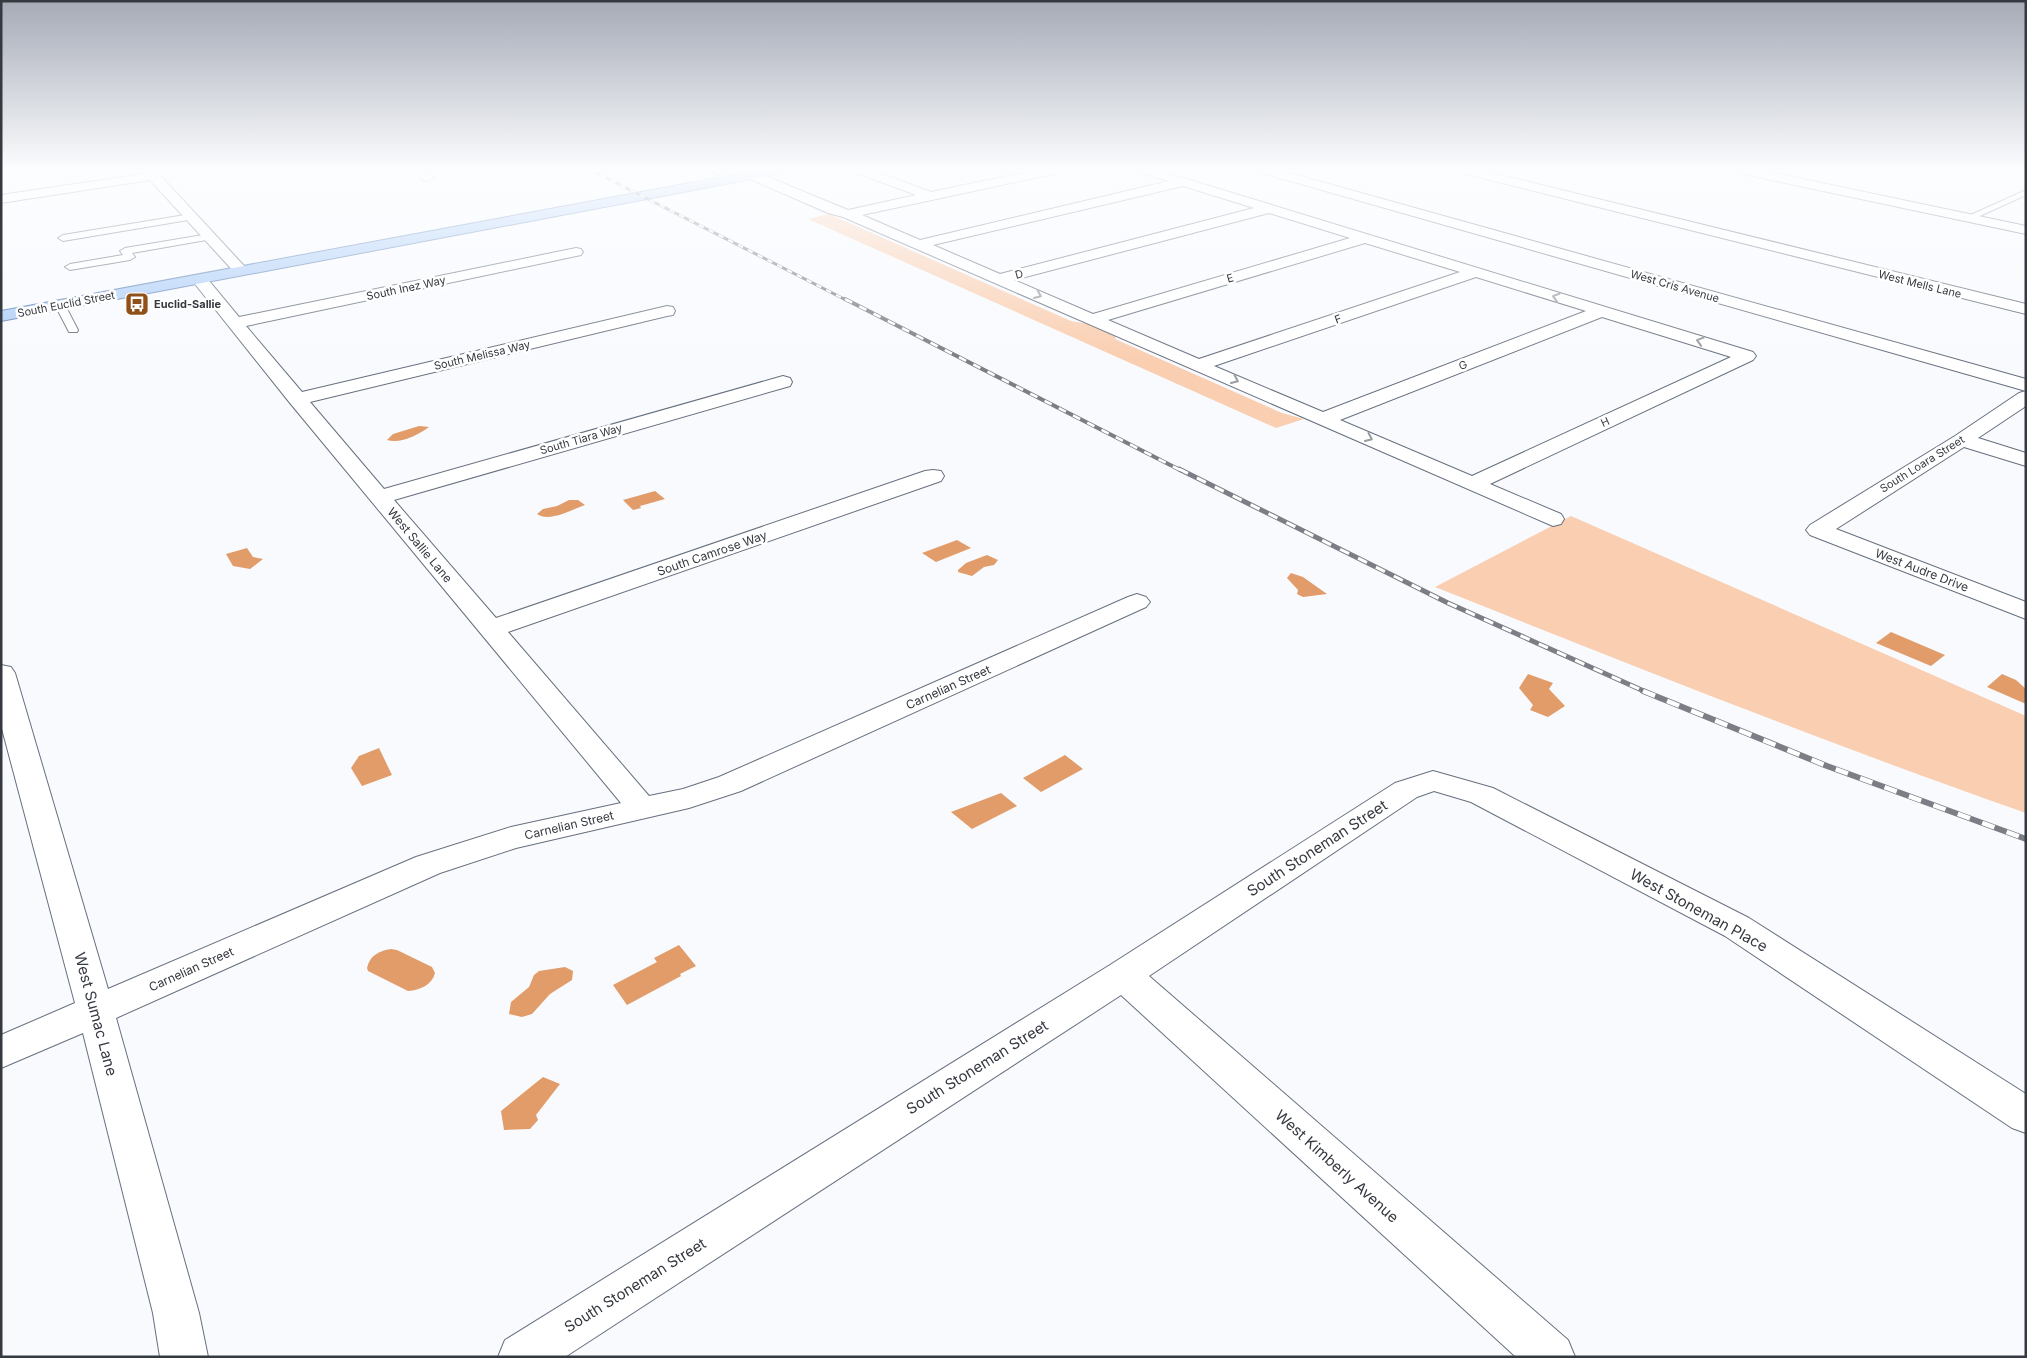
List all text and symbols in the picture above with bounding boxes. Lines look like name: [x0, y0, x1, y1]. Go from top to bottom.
street label: D: [1013, 266, 1025, 282]
street label: West Cris Avenue: [1629, 267, 1721, 305]
street label: West Mells Lane: [1877, 267, 1963, 301]
street label: E: [1225, 270, 1235, 286]
street label: South Inez Way: [365, 273, 447, 303]
street label: South Euclid Street: [16, 288, 116, 320]
one-way arrow: [1033, 289, 1042, 299]
bus stop icon: Euclid-Sallie: [124, 291, 150, 317]
one-way arrow: [1552, 292, 1560, 302]
place label: Euclid-Sallie: [154, 297, 222, 311]
street label: F: [1333, 311, 1343, 327]
street label: South Melissa Way: [432, 337, 532, 373]
one-way arrow: [1697, 337, 1705, 347]
street label: G: [1457, 357, 1469, 373]
one-way arrow: [1230, 374, 1239, 385]
street label: H: [1598, 414, 1612, 430]
street label: South Tiara Way: [538, 421, 624, 457]
one-way arrow: [1364, 432, 1373, 443]
street label: South Loara Street: [1877, 432, 1967, 496]
street label: West Sallie Lane: [384, 505, 456, 585]
street label: South Camrose Way: [655, 527, 769, 579]
street label: West Audre Drive: [1873, 545, 1971, 595]
street label: Carnelian Street: [903, 662, 993, 712]
street label: South Stoneman Street: [1243, 795, 1391, 900]
street label: Carnelian Street: [523, 807, 615, 843]
street label: West Stoneman Place: [1627, 864, 1771, 956]
street label: Carnelian Street: [146, 944, 236, 994]
street label: West Sumac Lane: [70, 950, 122, 1078]
street label: South Stoneman Street: [903, 1016, 1051, 1118]
street label: West Kimberly Avenue: [1271, 1105, 1403, 1227]
street label: South Stoneman Street: [561, 1234, 709, 1336]

